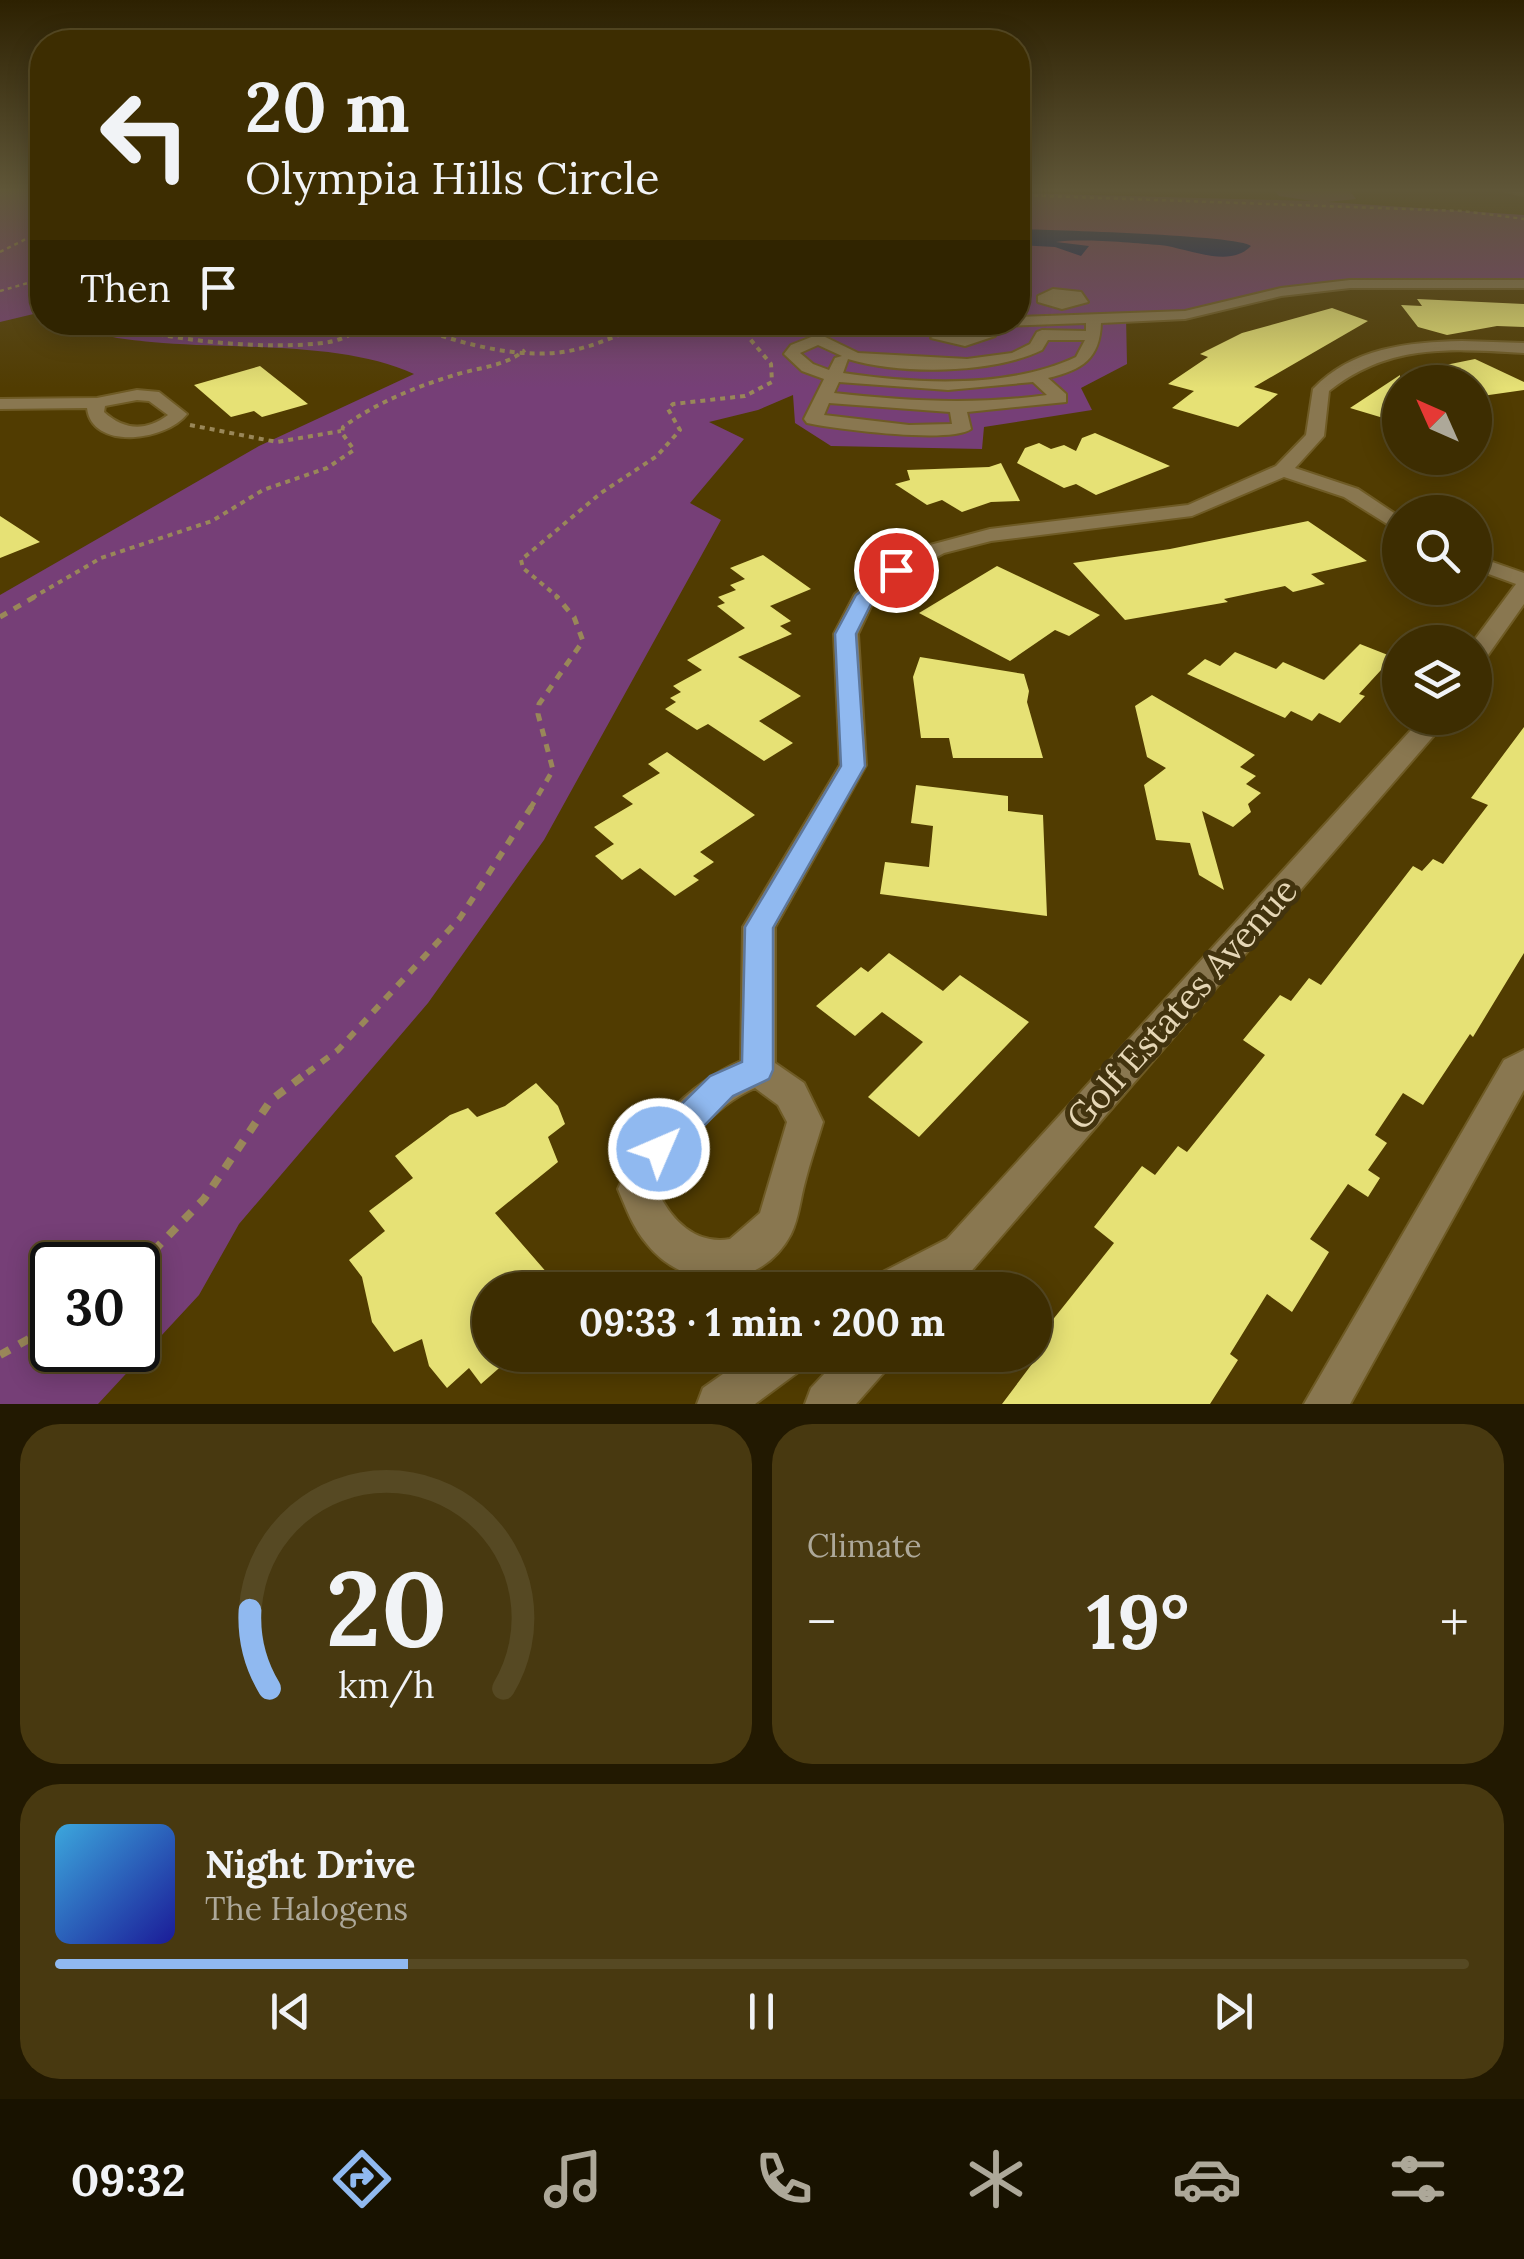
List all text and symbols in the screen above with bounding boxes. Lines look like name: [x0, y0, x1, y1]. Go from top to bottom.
text: 20 m: [245, 62, 410, 151]
icon: left: [80, 70, 210, 200]
text: Olympia Hills Circle: [245, 149, 660, 206]
icon: arrive: [191, 260, 246, 315]
text: Then: [80, 264, 171, 312]
north arrow: [1382, 365, 1492, 475]
map controls: [1382, 365, 1492, 735]
button: search: [1382, 495, 1492, 605]
pin: [854, 528, 939, 613]
icon: arrive: [869, 543, 924, 598]
button: layers: [1382, 625, 1492, 735]
street label: Golf Estates Avenue: [1057, 868, 1307, 1139]
position arrow: [607, 1097, 711, 1201]
speed limit sign: 30: [30, 1242, 160, 1372]
text: 09:33 · 1 min · 200 m: [579, 1298, 945, 1346]
text: Climate: [807, 1525, 922, 1566]
text: 20: [325, 1541, 447, 1674]
text: 19°: [1087, 1574, 1189, 1670]
text: −: [807, 1587, 836, 1657]
text: +: [1440, 1587, 1469, 1657]
text: km/h: [338, 1662, 434, 1708]
text: Night Drive: [205, 1840, 416, 1888]
text: The Halogens: [205, 1888, 408, 1929]
icon: previous: [263, 1984, 318, 2039]
icon: pause: [734, 1984, 789, 2039]
icon: next: [1206, 1984, 1261, 2039]
icon: directions: [327, 2144, 397, 2214]
icon: music: [538, 2144, 608, 2214]
icon: phone: [749, 2144, 819, 2214]
icon: climate: [961, 2144, 1031, 2214]
icon: car: [1172, 2144, 1242, 2214]
icon: filters: [1383, 2144, 1453, 2214]
text: 09:32: [71, 2151, 186, 2208]

